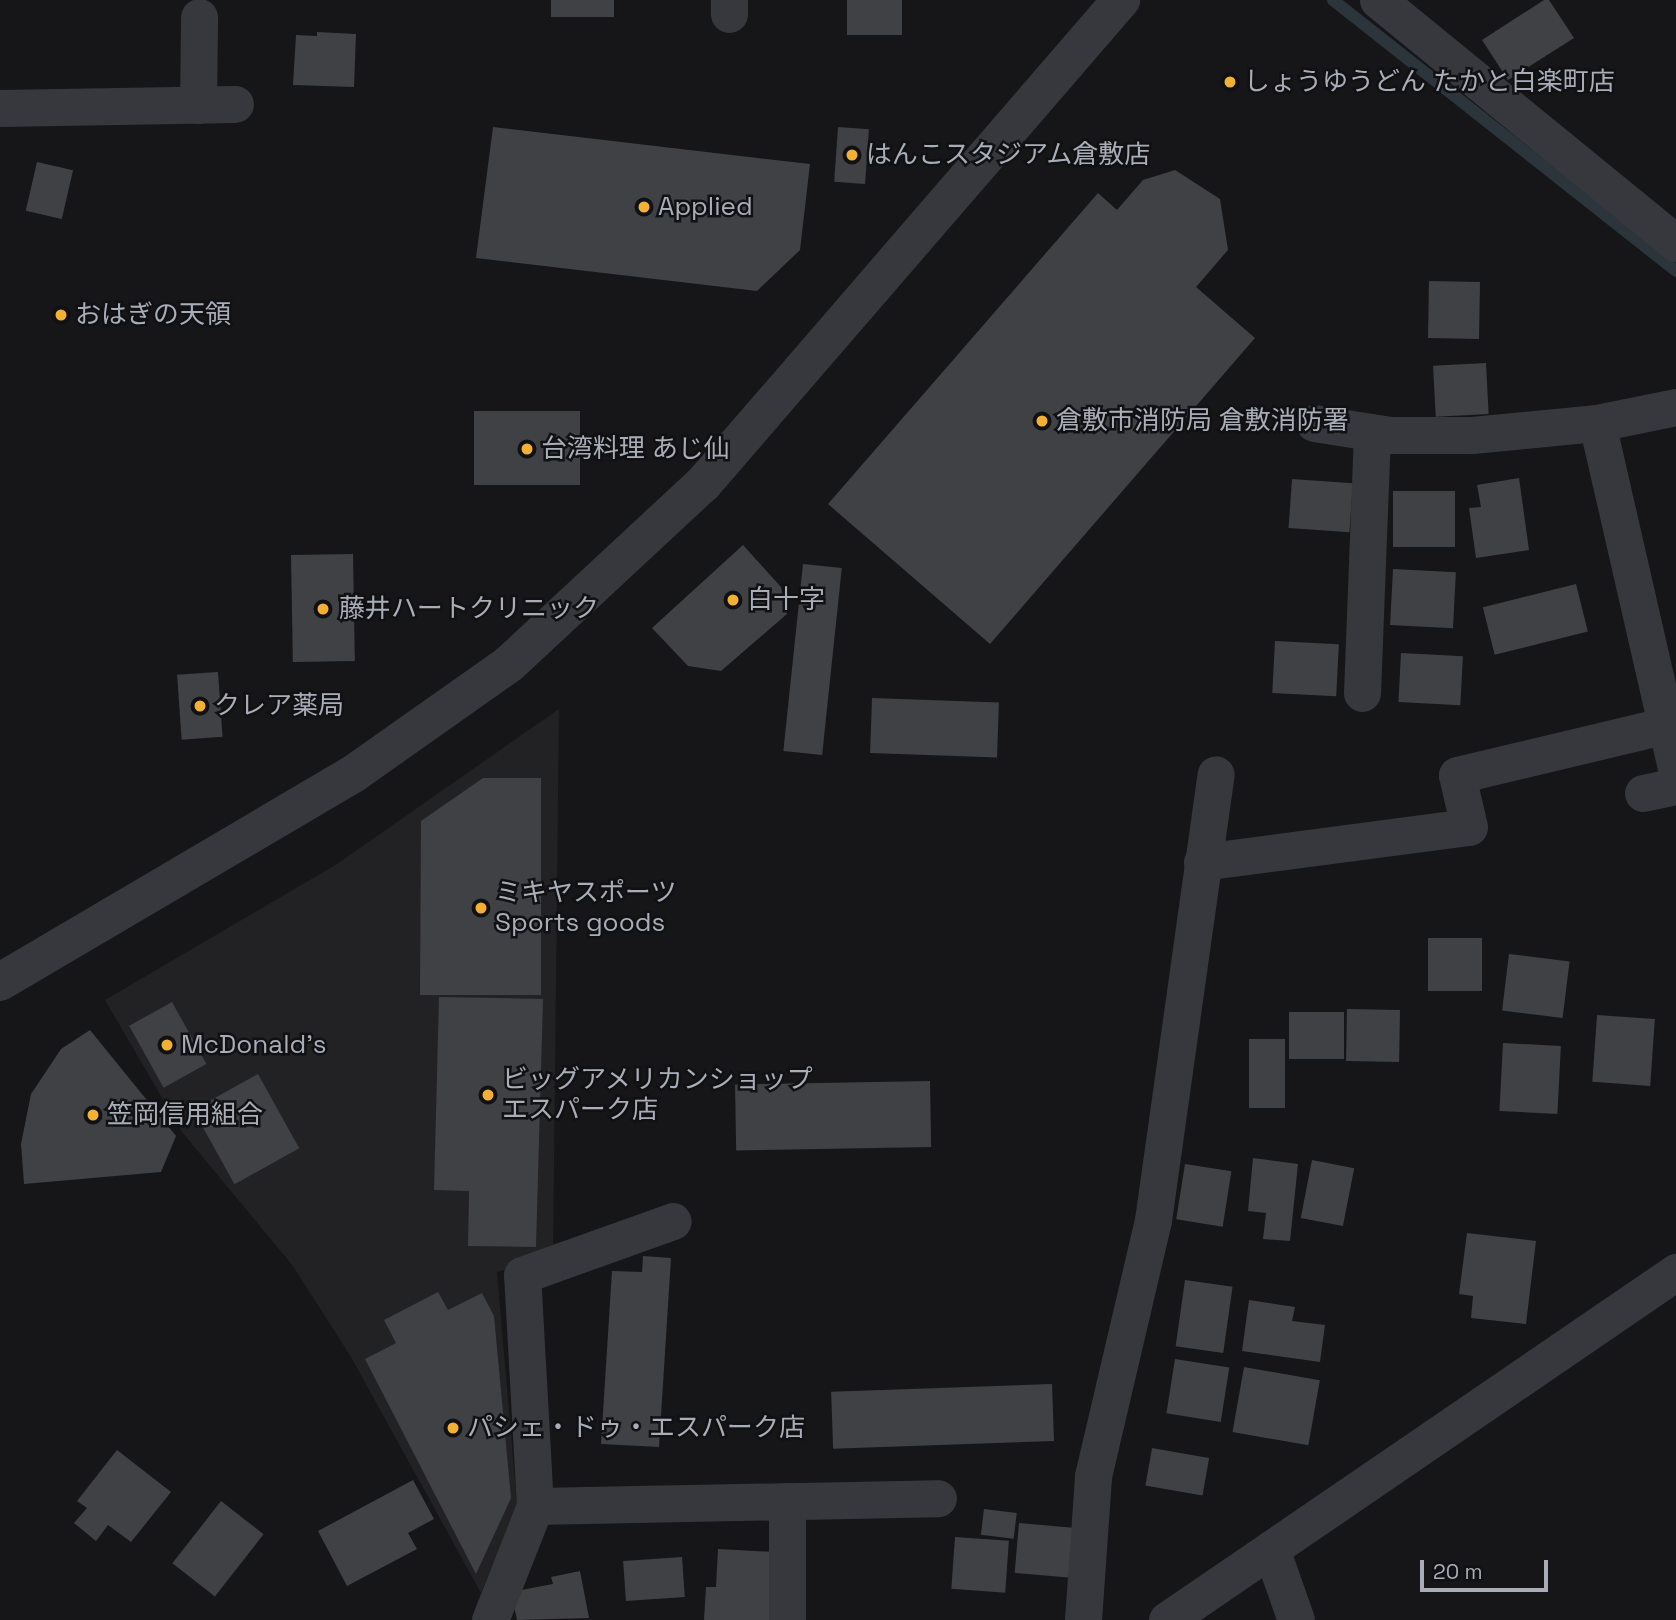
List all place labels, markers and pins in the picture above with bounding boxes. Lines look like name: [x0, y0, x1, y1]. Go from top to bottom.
place label: しょうゆうどん たかと白楽町店: [1244, 66, 1615, 98]
marker: しょうゆうどん たかと白楽町店: [1222, 74, 1238, 90]
place label: はんこスタジアム倉敷店: [866, 139, 1152, 171]
marker: はんこスタジアム倉敷店: [844, 147, 860, 163]
place label: Applied: [658, 191, 753, 223]
marker: Applied: [636, 199, 652, 215]
place label: おはぎの天領: [75, 299, 231, 331]
marker: おはぎの天領: [53, 307, 69, 323]
place label: 倉敷市消防局 倉敷消防署: [1056, 405, 1349, 437]
marker: 倉敷市消防局 倉敷消防署: [1034, 413, 1050, 429]
place label: 台湾料理 あじ仙: [541, 433, 730, 465]
marker: 台湾料理 あじ仙: [519, 441, 535, 457]
place label: 白十字: [747, 584, 825, 616]
marker: 白十字: [725, 592, 741, 608]
place label: 藤井ハートクリニック: [339, 593, 599, 625]
marker: 藤井ハートクリニック: [313, 599, 333, 619]
place label: クレア薬局: [214, 690, 344, 722]
marker: クレア薬局: [192, 698, 208, 714]
place label: ミキヤスポーツ Sports goods: [495, 877, 677, 938]
marker: ミキヤスポーツ Sports goods: [473, 900, 489, 916]
place label: McDonald's: [181, 1029, 326, 1061]
marker: McDonald's: [159, 1037, 175, 1053]
place label: ビッグアメリカンショップ エスパーク店: [502, 1064, 814, 1126]
marker: ビッグアメリカンショップ エスパーク店: [480, 1087, 496, 1103]
place label: 笠岡信用組合: [107, 1099, 263, 1131]
marker: 笠岡信用組合: [85, 1107, 101, 1123]
place label: パシェ・ドゥ・エスパーク店: [467, 1412, 805, 1444]
marker: パシェ・ドゥ・エスパーク店: [445, 1420, 461, 1436]

